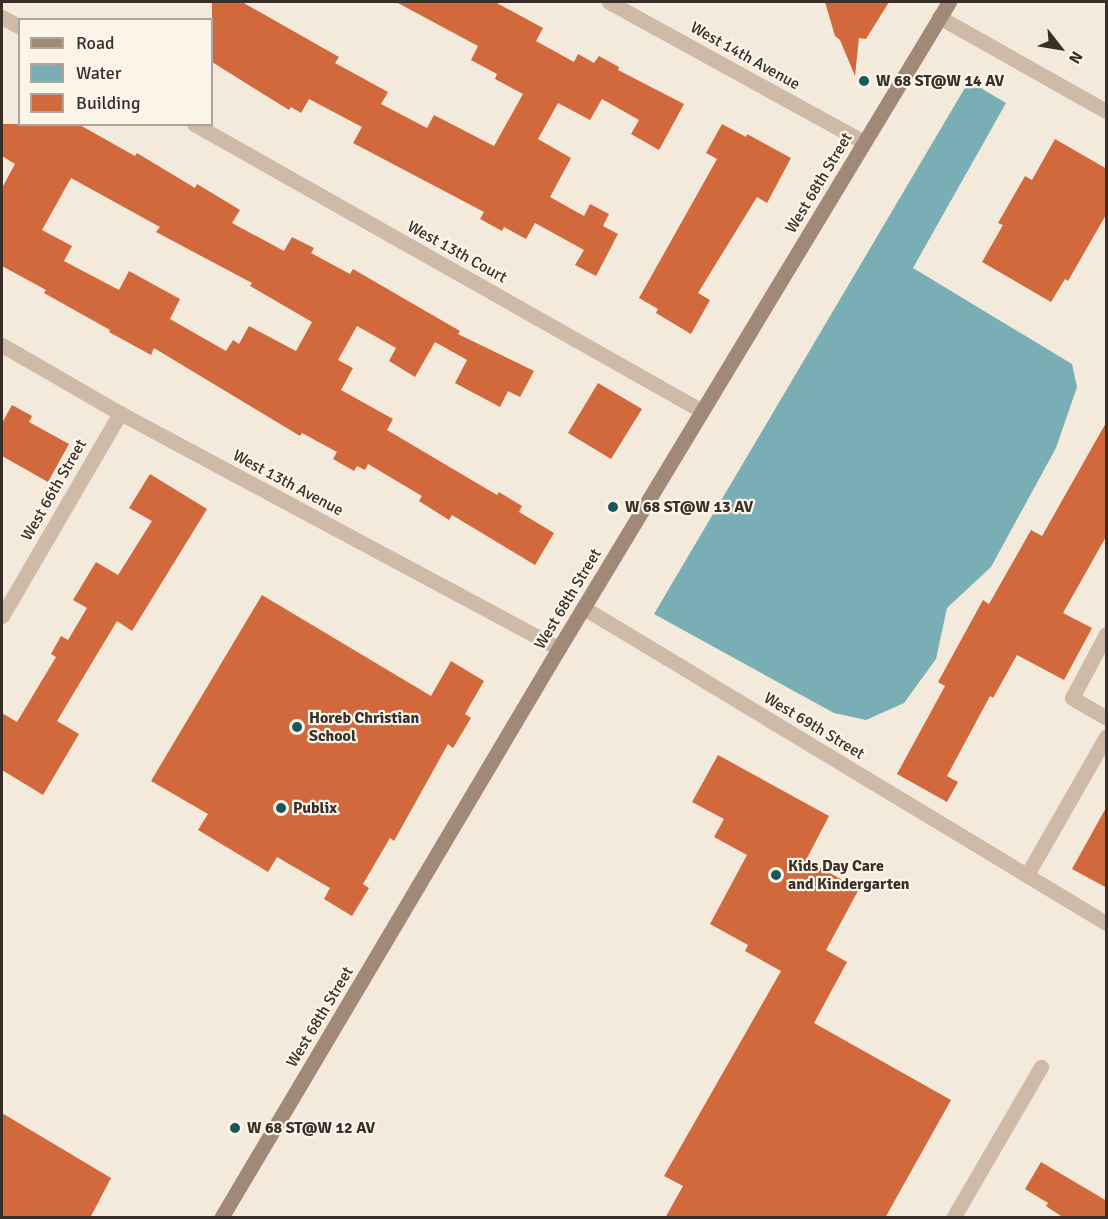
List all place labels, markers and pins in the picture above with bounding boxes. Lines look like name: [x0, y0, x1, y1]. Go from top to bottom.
place label: W 68 ST@W 14 AV: [876, 71, 1004, 91]
marker: W 68 ST@W 14 AV: [857, 74, 871, 88]
place label: W 68 ST@W 13 AV: [625, 497, 753, 517]
marker: W 68 ST@W 13 AV: [606, 500, 620, 514]
place label: Horeb Christian School: [309, 708, 419, 746]
marker: Horeb Christian School: [290, 720, 304, 734]
place label: Publix: [293, 798, 337, 818]
marker: Publix: [274, 801, 288, 815]
place label: Kids Day Care and Kindergarten: [788, 856, 910, 894]
marker: Kids Day Care and Kindergarten: [769, 868, 783, 882]
place label: W 68 ST@W 12 AV: [247, 1118, 375, 1138]
marker: W 68 ST@W 12 AV: [228, 1121, 242, 1135]

